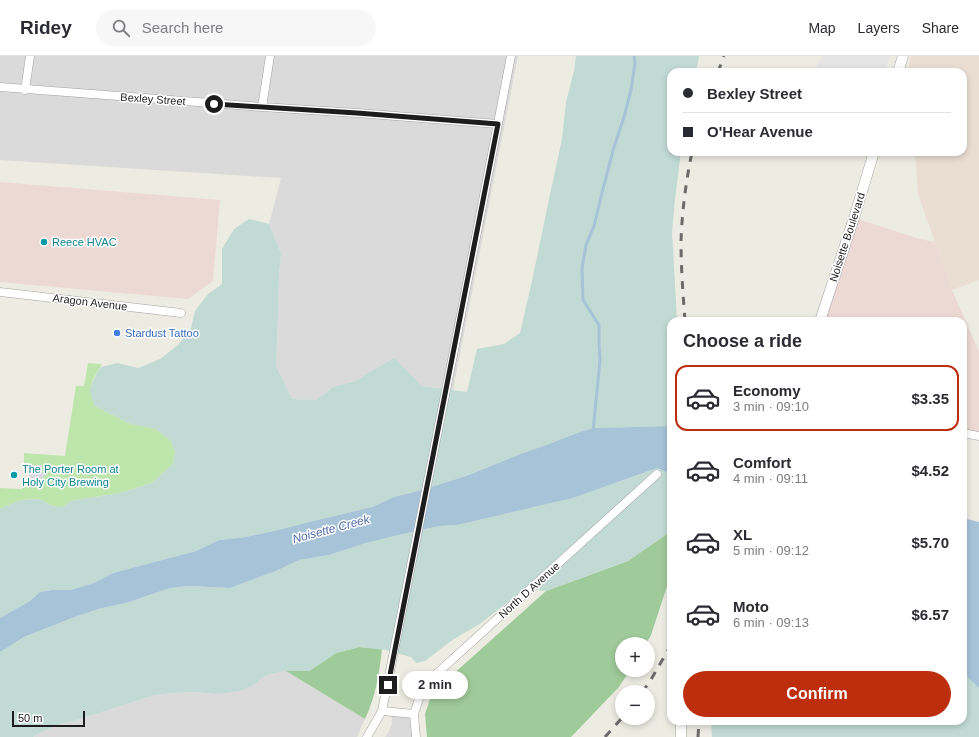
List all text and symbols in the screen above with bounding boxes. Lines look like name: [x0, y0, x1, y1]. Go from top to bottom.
search box: [96, 10, 376, 46]
text: Ridey: [20, 17, 72, 38]
icon: search: [110, 17, 132, 39]
text: Search here: [142, 19, 223, 36]
text: Map: [808, 20, 836, 36]
text: Layers: [858, 20, 900, 36]
text: Share: [922, 20, 959, 36]
text: Bexley Street: [707, 85, 802, 102]
street label: Bexley Street: [120, 91, 186, 107]
route start: [205, 95, 223, 113]
text: O'Hear Avenue: [707, 123, 813, 140]
street label: Noisette Boulevard: [827, 191, 867, 283]
place label: Reece HVAC: [52, 236, 117, 248]
marker: Reece HVAC: [39, 237, 49, 247]
street label: Aragon Avenue: [52, 291, 128, 313]
place label: Stardust Tattoo: [125, 327, 199, 339]
marker: Stardust Tattoo: [112, 328, 122, 338]
text: Choose a ride: [683, 331, 802, 351]
icon: car: [685, 380, 721, 416]
text: Economy: [733, 382, 801, 399]
text: $3.35: [911, 390, 949, 407]
text: 3 min · 09:10: [733, 399, 809, 414]
icon: car: [685, 452, 721, 488]
text: Comfort: [733, 454, 791, 471]
text: $4.52: [911, 462, 949, 479]
place label: The Porter Room at Holy City Brewing: [22, 463, 119, 488]
marker: The Porter Room at Holy City Brewing: [9, 470, 19, 480]
text: 4 min · 09:11: [733, 471, 808, 486]
water label: Noisette Creek: [291, 512, 372, 546]
icon: car: [685, 524, 721, 560]
text: XL: [733, 526, 752, 543]
text: $5.70: [911, 534, 949, 551]
text: 5 min · 09:12: [733, 543, 809, 558]
street label: North D Avenue: [496, 560, 562, 620]
icon: car: [685, 596, 721, 632]
text: Moto: [733, 598, 769, 615]
text: $6.57: [911, 606, 949, 623]
text: 6 min · 09:13: [733, 615, 809, 630]
map controls: [615, 637, 655, 725]
button: +: [615, 637, 655, 677]
callout: 2 min: [402, 671, 468, 699]
button: Confirm: [683, 671, 951, 717]
route end: [379, 676, 397, 694]
text: 2 min: [418, 677, 452, 692]
button: −: [615, 685, 655, 725]
scale bar: [12, 709, 85, 728]
text: 50 m: [18, 712, 42, 724]

